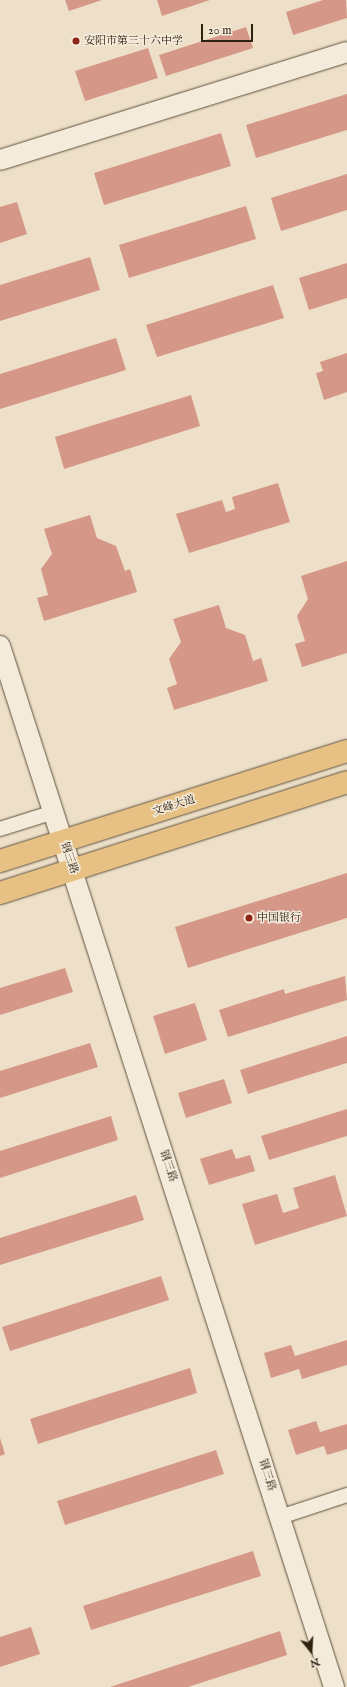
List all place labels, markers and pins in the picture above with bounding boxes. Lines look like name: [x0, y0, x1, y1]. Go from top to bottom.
place label: 安阳市第三十六中学: [84, 34, 183, 48]
marker: 安阳市第三十六中学: [71, 36, 81, 46]
place label: 中国银行: [257, 911, 301, 925]
marker: 中国银行: [244, 913, 254, 923]

